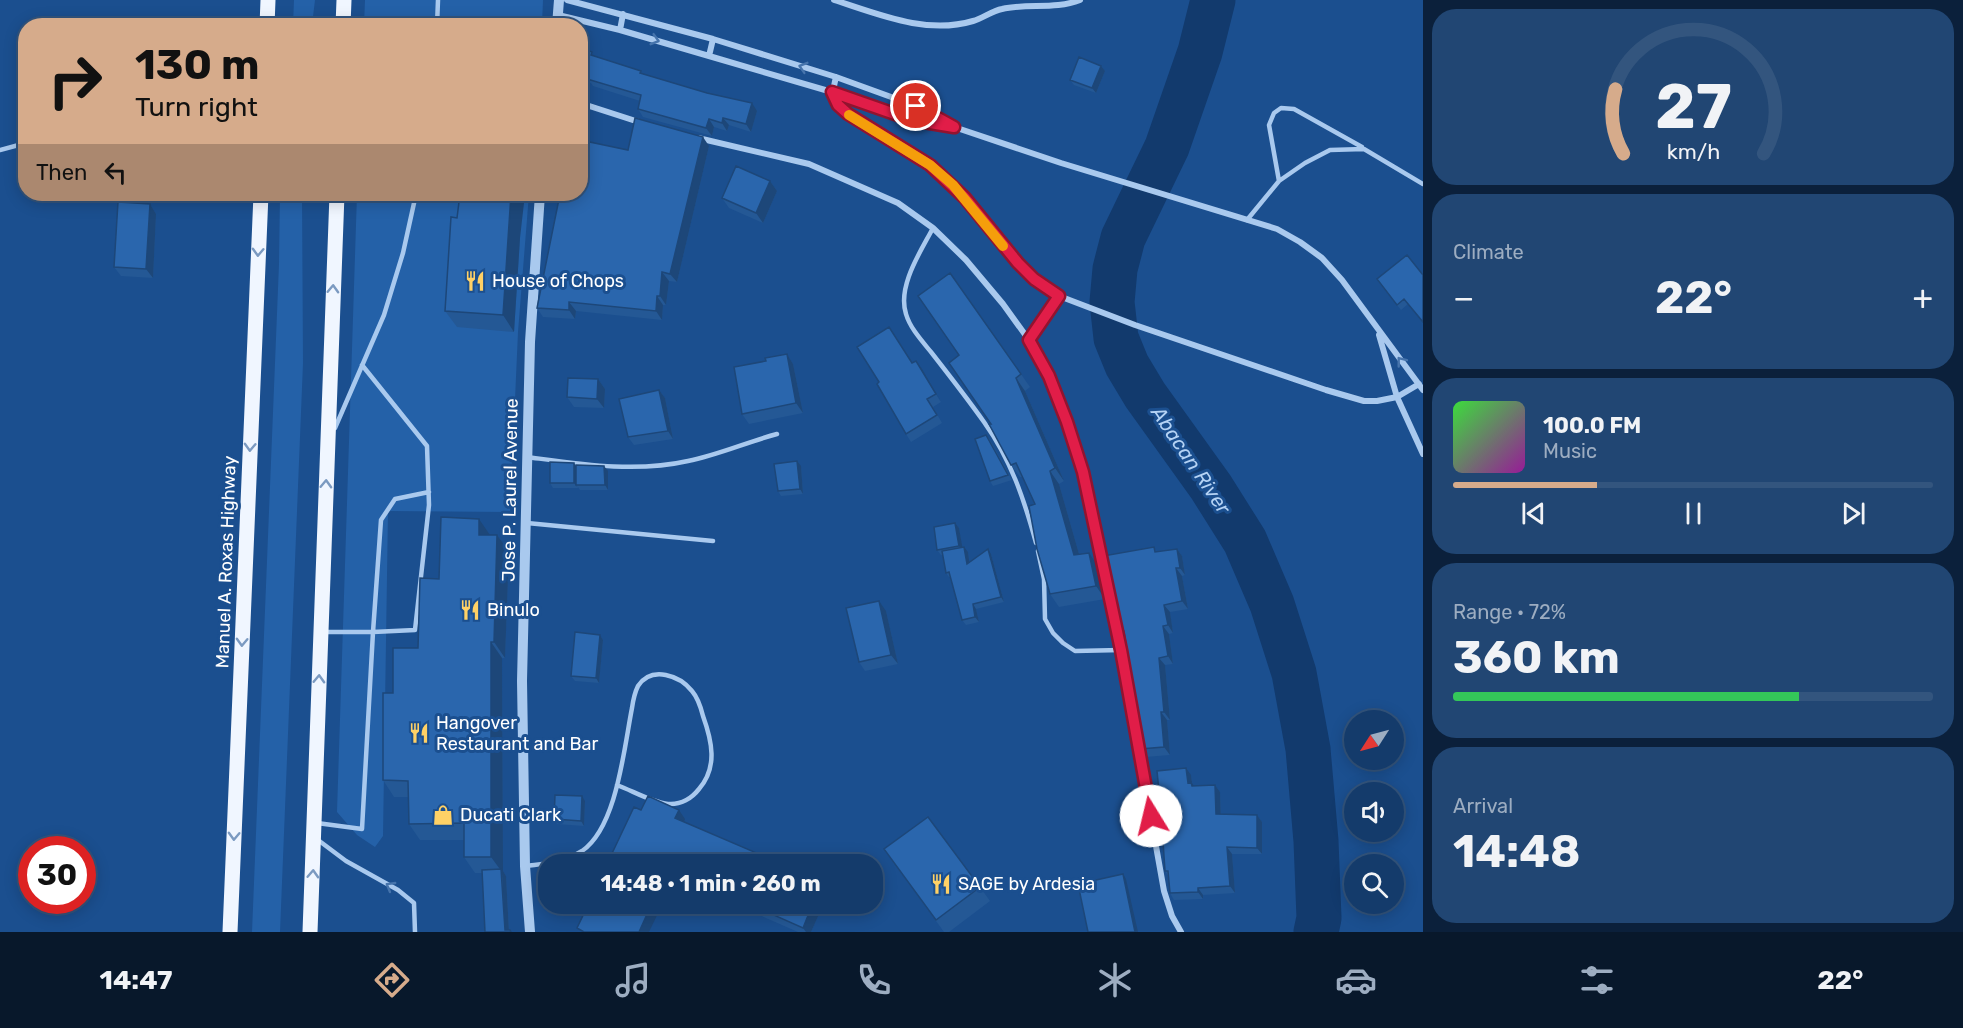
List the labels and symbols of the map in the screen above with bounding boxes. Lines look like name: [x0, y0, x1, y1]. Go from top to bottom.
one-way arrow: [649, 33, 660, 45]
one-way arrow: [798, 62, 809, 74]
pin: [890, 80, 941, 131]
one-way arrow: [252, 247, 265, 256]
restaurant icon: House of Chops: [463, 269, 487, 293]
place label: House of Chops: [492, 270, 624, 292]
one-way arrow: [327, 284, 340, 293]
one-way arrow: [1397, 356, 1408, 367]
street label: Jose P. Laurel Avenue: [497, 398, 523, 582]
water label: Abacan River: [1146, 401, 1236, 519]
one-way arrow: [244, 442, 257, 451]
street label: Manuel A. Roxas Highway: [211, 455, 241, 669]
one-way arrow: [320, 479, 332, 488]
restaurant icon: Binulo: [458, 598, 482, 622]
place label: Binulo: [487, 599, 540, 621]
one-way arrow: [236, 637, 249, 646]
one-way arrow: [313, 674, 326, 683]
north arrow: [1344, 710, 1404, 770]
place label: Hangover Restaurant and Bar: [436, 712, 599, 755]
restaurant icon: Hangover Restaurant and Bar: [407, 721, 431, 745]
position arrow: [1119, 784, 1183, 848]
shop icon: Ducati Clark: [431, 803, 455, 827]
place label: Ducati Clark: [460, 804, 562, 826]
one-way arrow: [228, 832, 240, 841]
speed limit sign: 30: [18, 836, 96, 914]
one-way arrow: [307, 869, 320, 878]
restaurant icon: SAGE by Ardesia: [929, 872, 953, 896]
place label: SAGE by Ardesia: [958, 873, 1095, 895]
one-way arrow: [386, 881, 396, 893]

